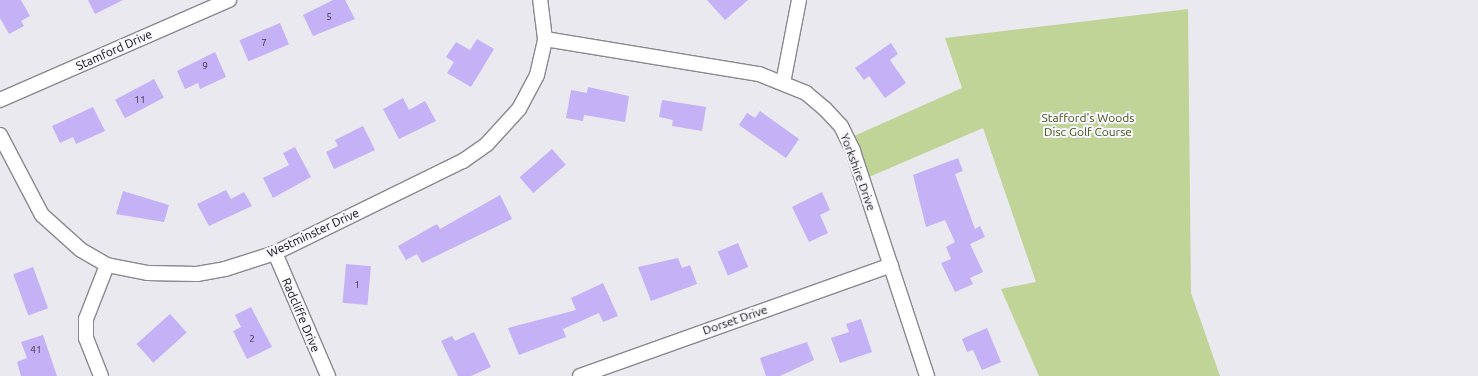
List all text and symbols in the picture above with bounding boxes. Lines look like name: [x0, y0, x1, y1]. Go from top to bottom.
house number: 5: [326, 11, 332, 23]
street label: Stamford Drive: [74, 27, 154, 73]
house number: 7: [261, 37, 267, 49]
house number: 9: [202, 60, 208, 72]
house number: 11: [134, 94, 146, 106]
park label: Stafford's Woods Disc Golf Course: [1042, 111, 1134, 139]
street label: Yorkshire Drive: [837, 131, 879, 213]
street label: Westminster Drive: [265, 205, 361, 261]
street label: Radcliffe Drive: [279, 276, 323, 354]
house number: 1: [354, 279, 360, 291]
street label: Dorset Drive: [701, 302, 769, 338]
house number: 2: [249, 333, 255, 345]
house number: 41: [30, 344, 42, 356]

